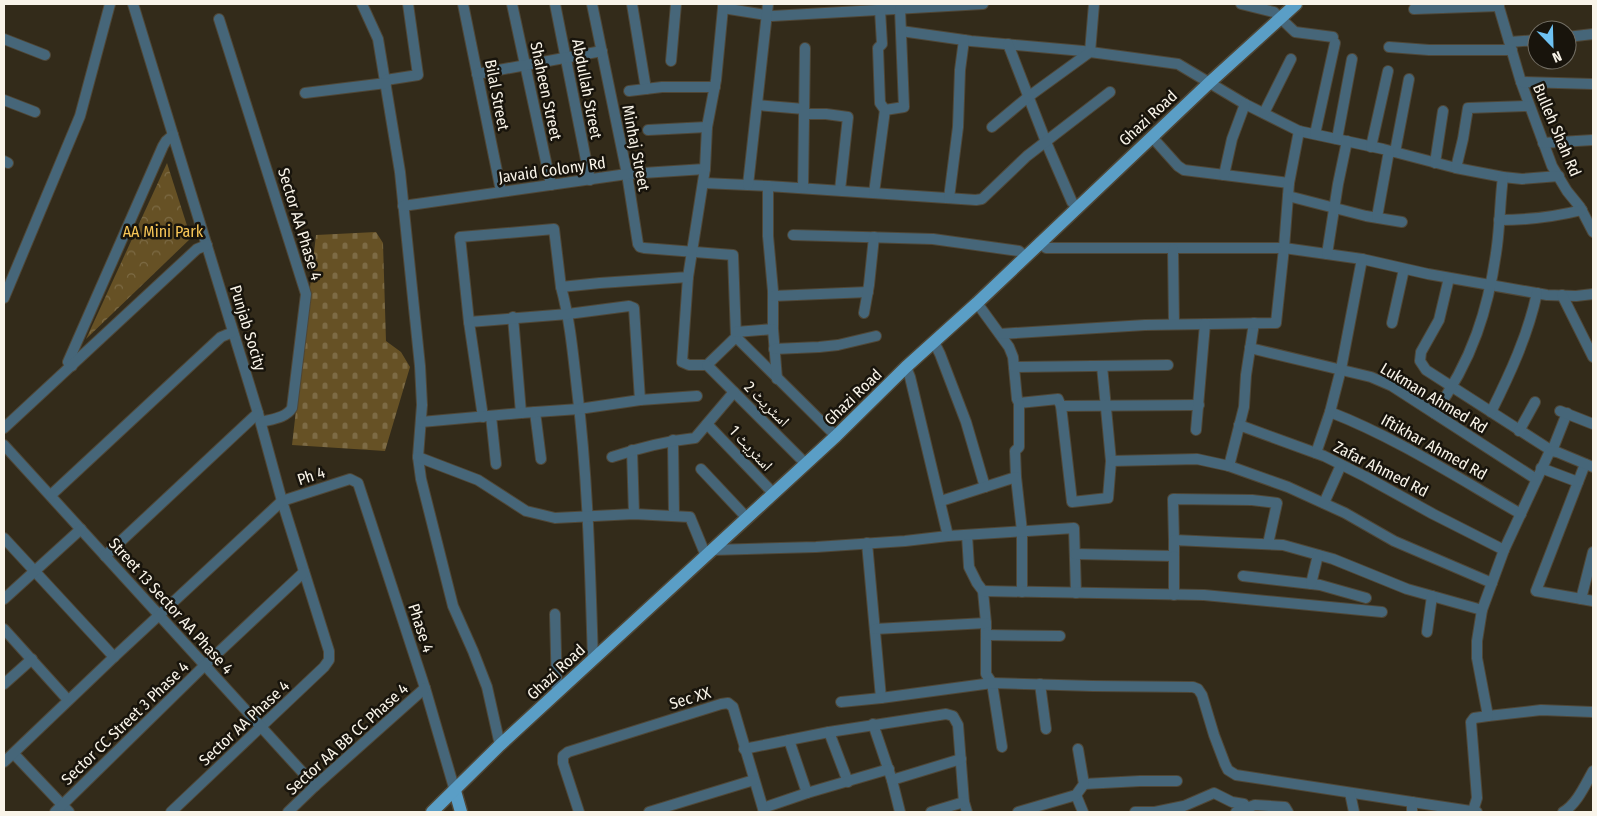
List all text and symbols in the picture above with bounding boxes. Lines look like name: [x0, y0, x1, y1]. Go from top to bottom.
north arrow: [1527, 20, 1577, 70]
street label: Abdullah Street: [568, 37, 606, 141]
street label: Shaheen Street: [526, 40, 566, 143]
text: N: [1550, 47, 1564, 66]
street label: Bilal Street: [481, 58, 513, 133]
street label: Bulleh Shah Rd: [1529, 81, 1585, 179]
street label: Ghazi Road: [1115, 86, 1181, 150]
street label: Minhaj Street: [618, 103, 654, 193]
street label: Javaid Colony Rd: [497, 153, 607, 187]
street label: Sector AA Phase 4: [274, 166, 326, 283]
park label: AA Mini Park: [123, 222, 204, 241]
street label: Punjab Socity: [226, 283, 270, 374]
street label: Lukman Ahmed Rd: [1377, 359, 1491, 437]
street label: Ghazi Road: [820, 365, 886, 429]
street label: اسٹریٹ 2: [741, 378, 793, 430]
street label: Iftikhar Ahmed Rd: [1378, 410, 1490, 484]
street label: اسٹریٹ 1: [725, 421, 777, 475]
street label: Zafar Ahmed Rd: [1331, 437, 1431, 501]
street label: Ph 4: [295, 463, 327, 489]
street label: Street 13 Sector AA Phase 4: [105, 534, 237, 678]
street label: Phase 4: [404, 601, 438, 655]
street label: Ghazi Road: [523, 640, 589, 704]
street label: Sector CC Street 3 Phase 4: [57, 657, 193, 789]
street label: Sector AA Phase 4: [195, 676, 293, 770]
street label: Sector AA BB CC Phase 4: [282, 679, 412, 799]
street label: Sec XX: [667, 683, 713, 713]

